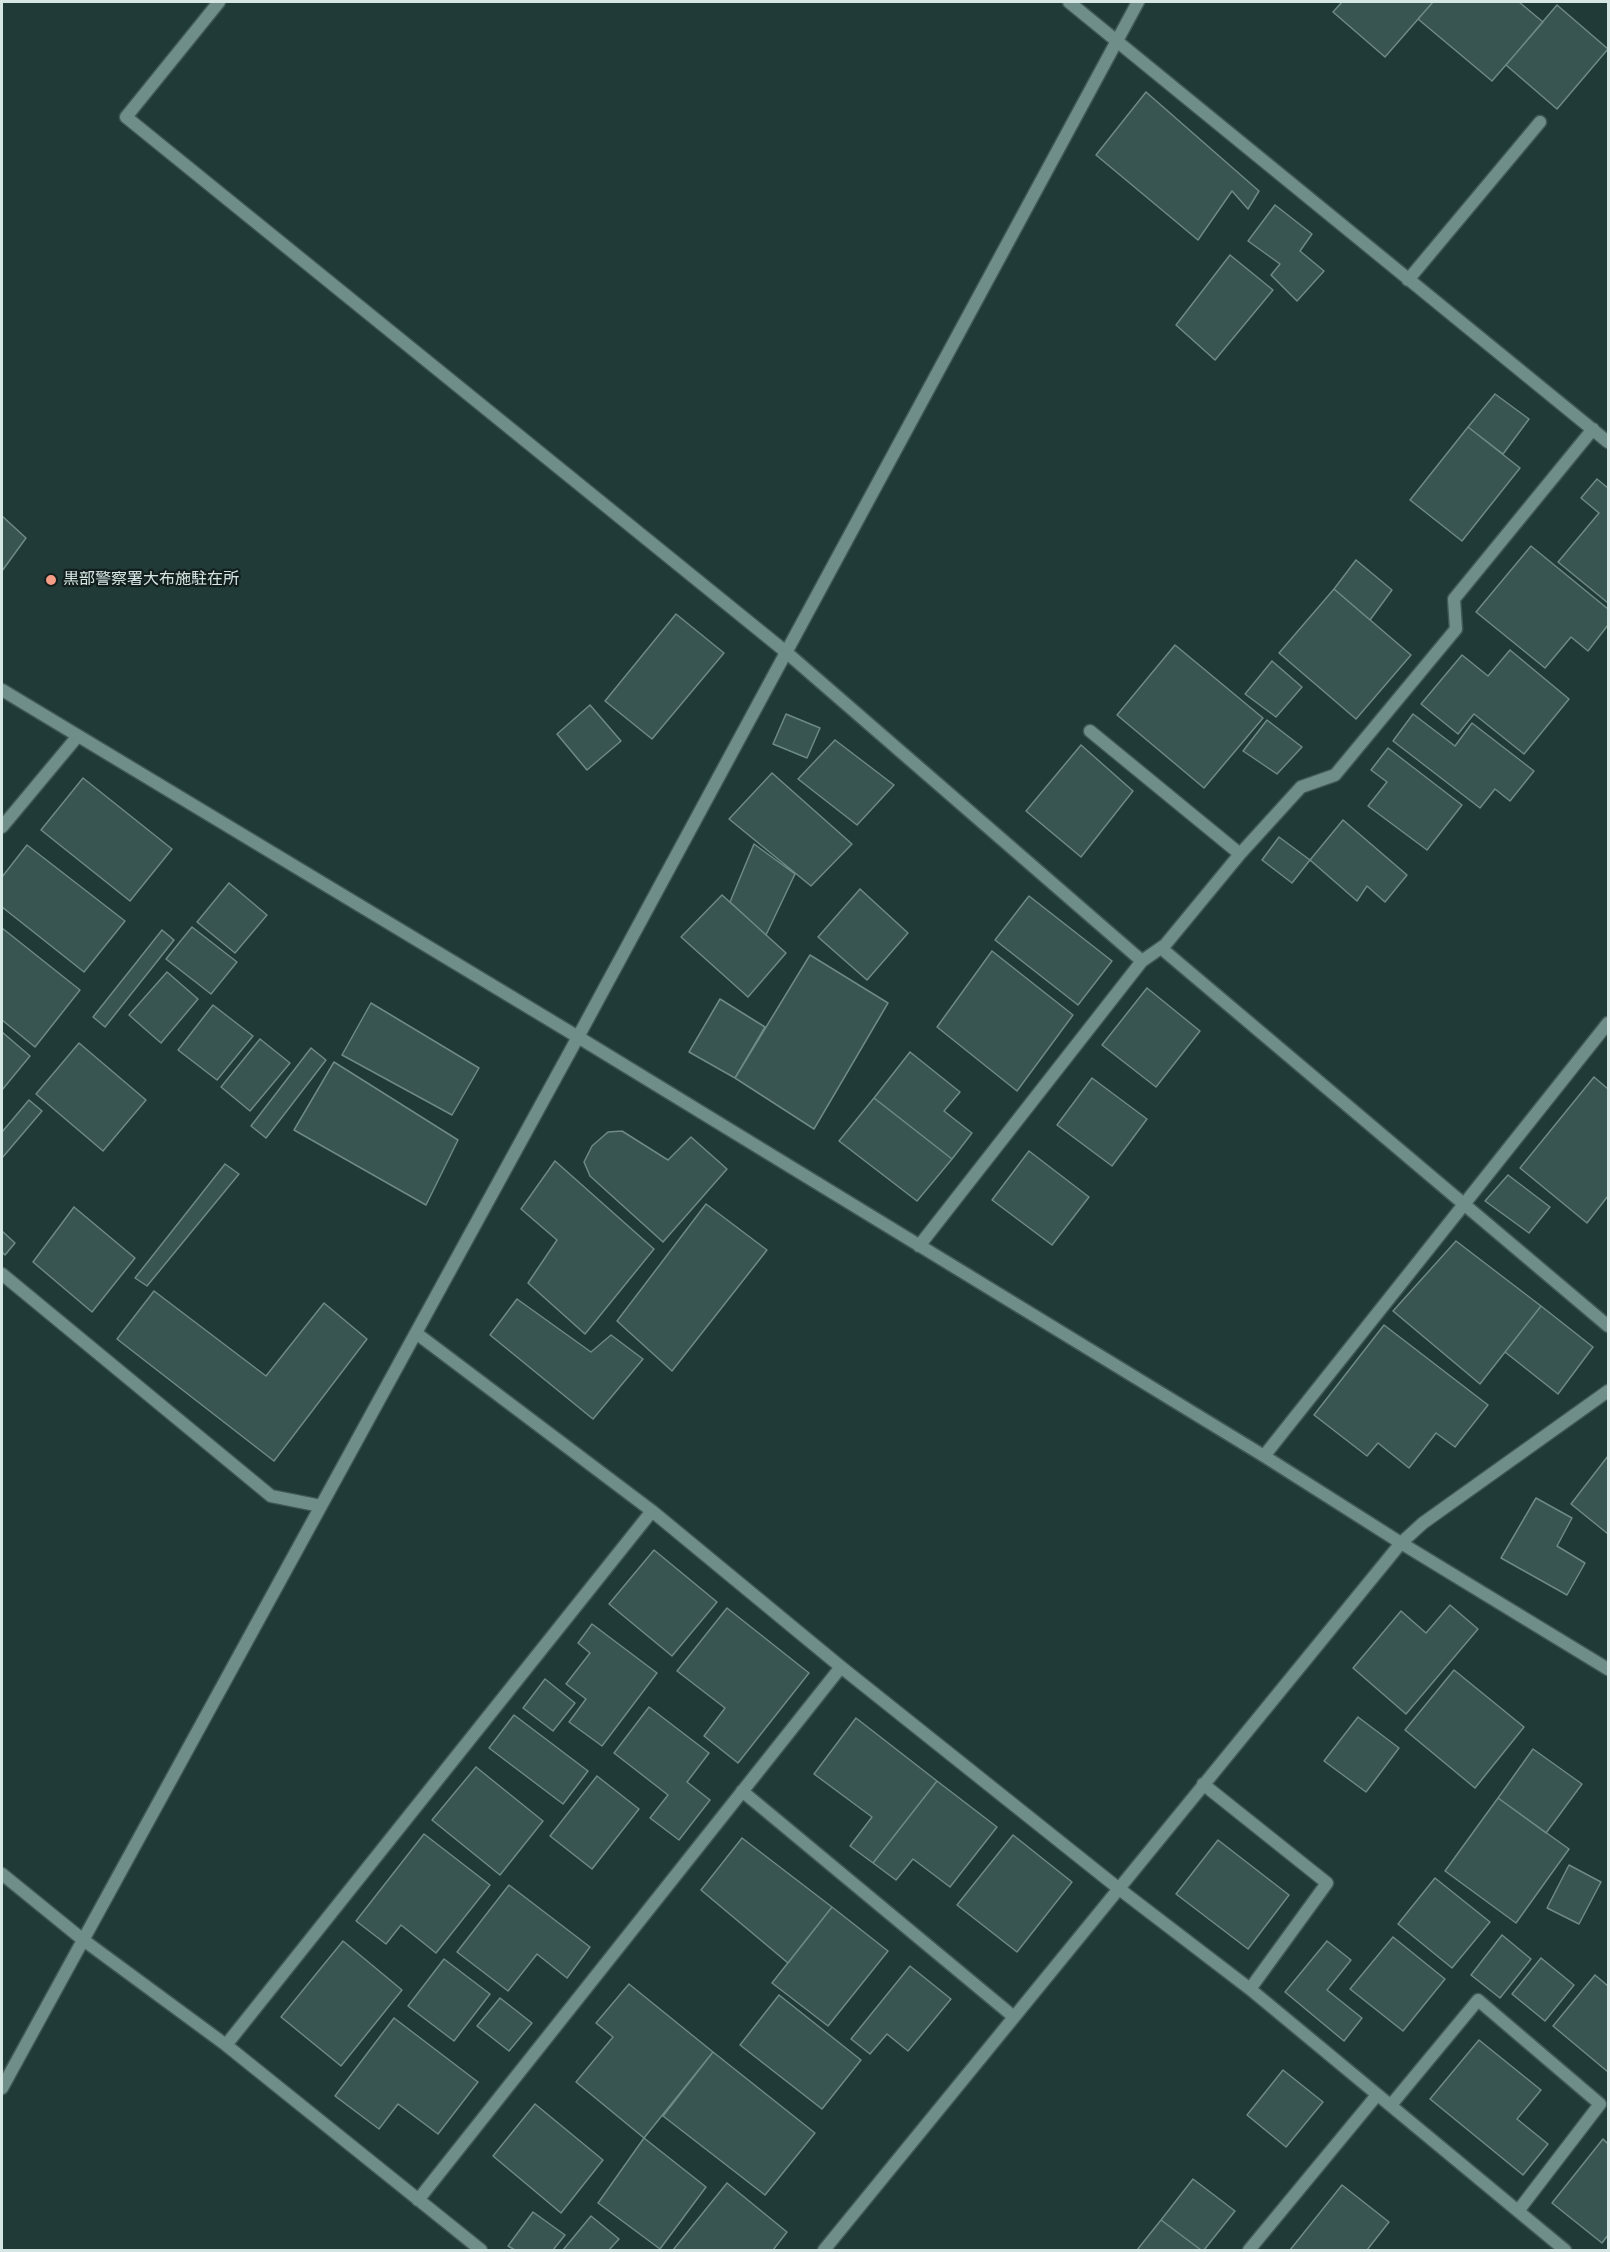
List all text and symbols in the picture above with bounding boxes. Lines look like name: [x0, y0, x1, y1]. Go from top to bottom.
place label: 黒部警察署大布施駐在所: [63, 570, 239, 590]
marker: 黒部警察署大布施駐在所: [44, 573, 58, 587]

